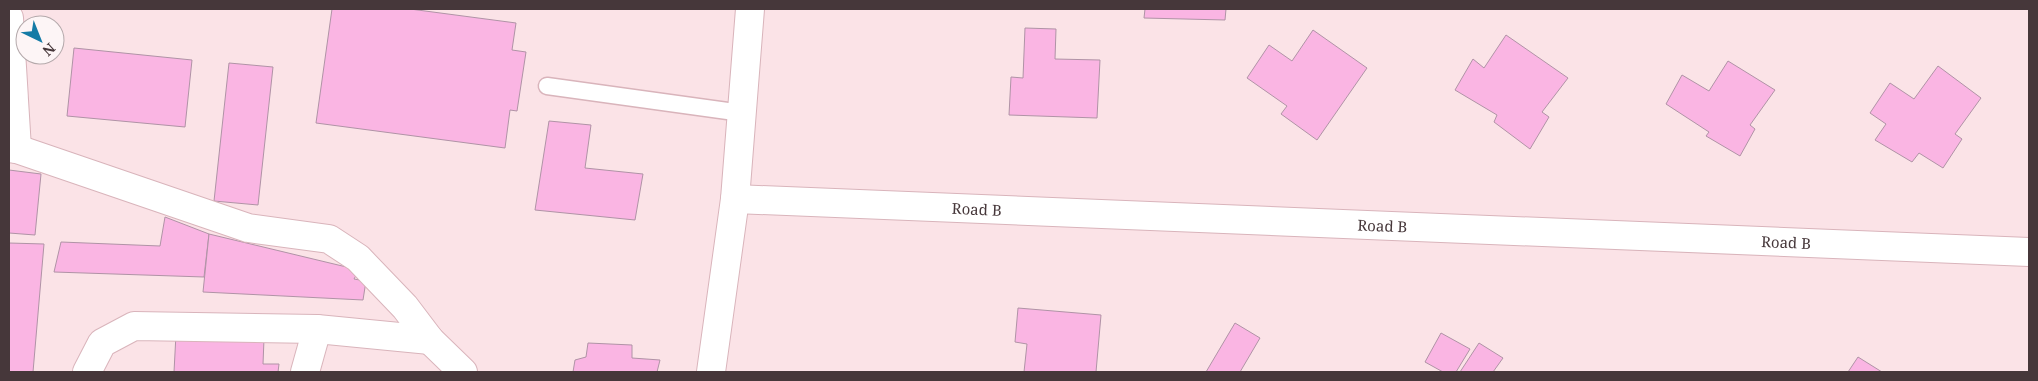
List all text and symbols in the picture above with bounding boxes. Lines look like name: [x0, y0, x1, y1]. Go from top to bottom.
north arrow: [15, 15, 65, 65]
text: N: [39, 39, 60, 61]
street label: Road B: [951, 198, 1002, 220]
street label: Road B: [1357, 215, 1408, 237]
street label: Road B: [1761, 231, 1811, 253]

